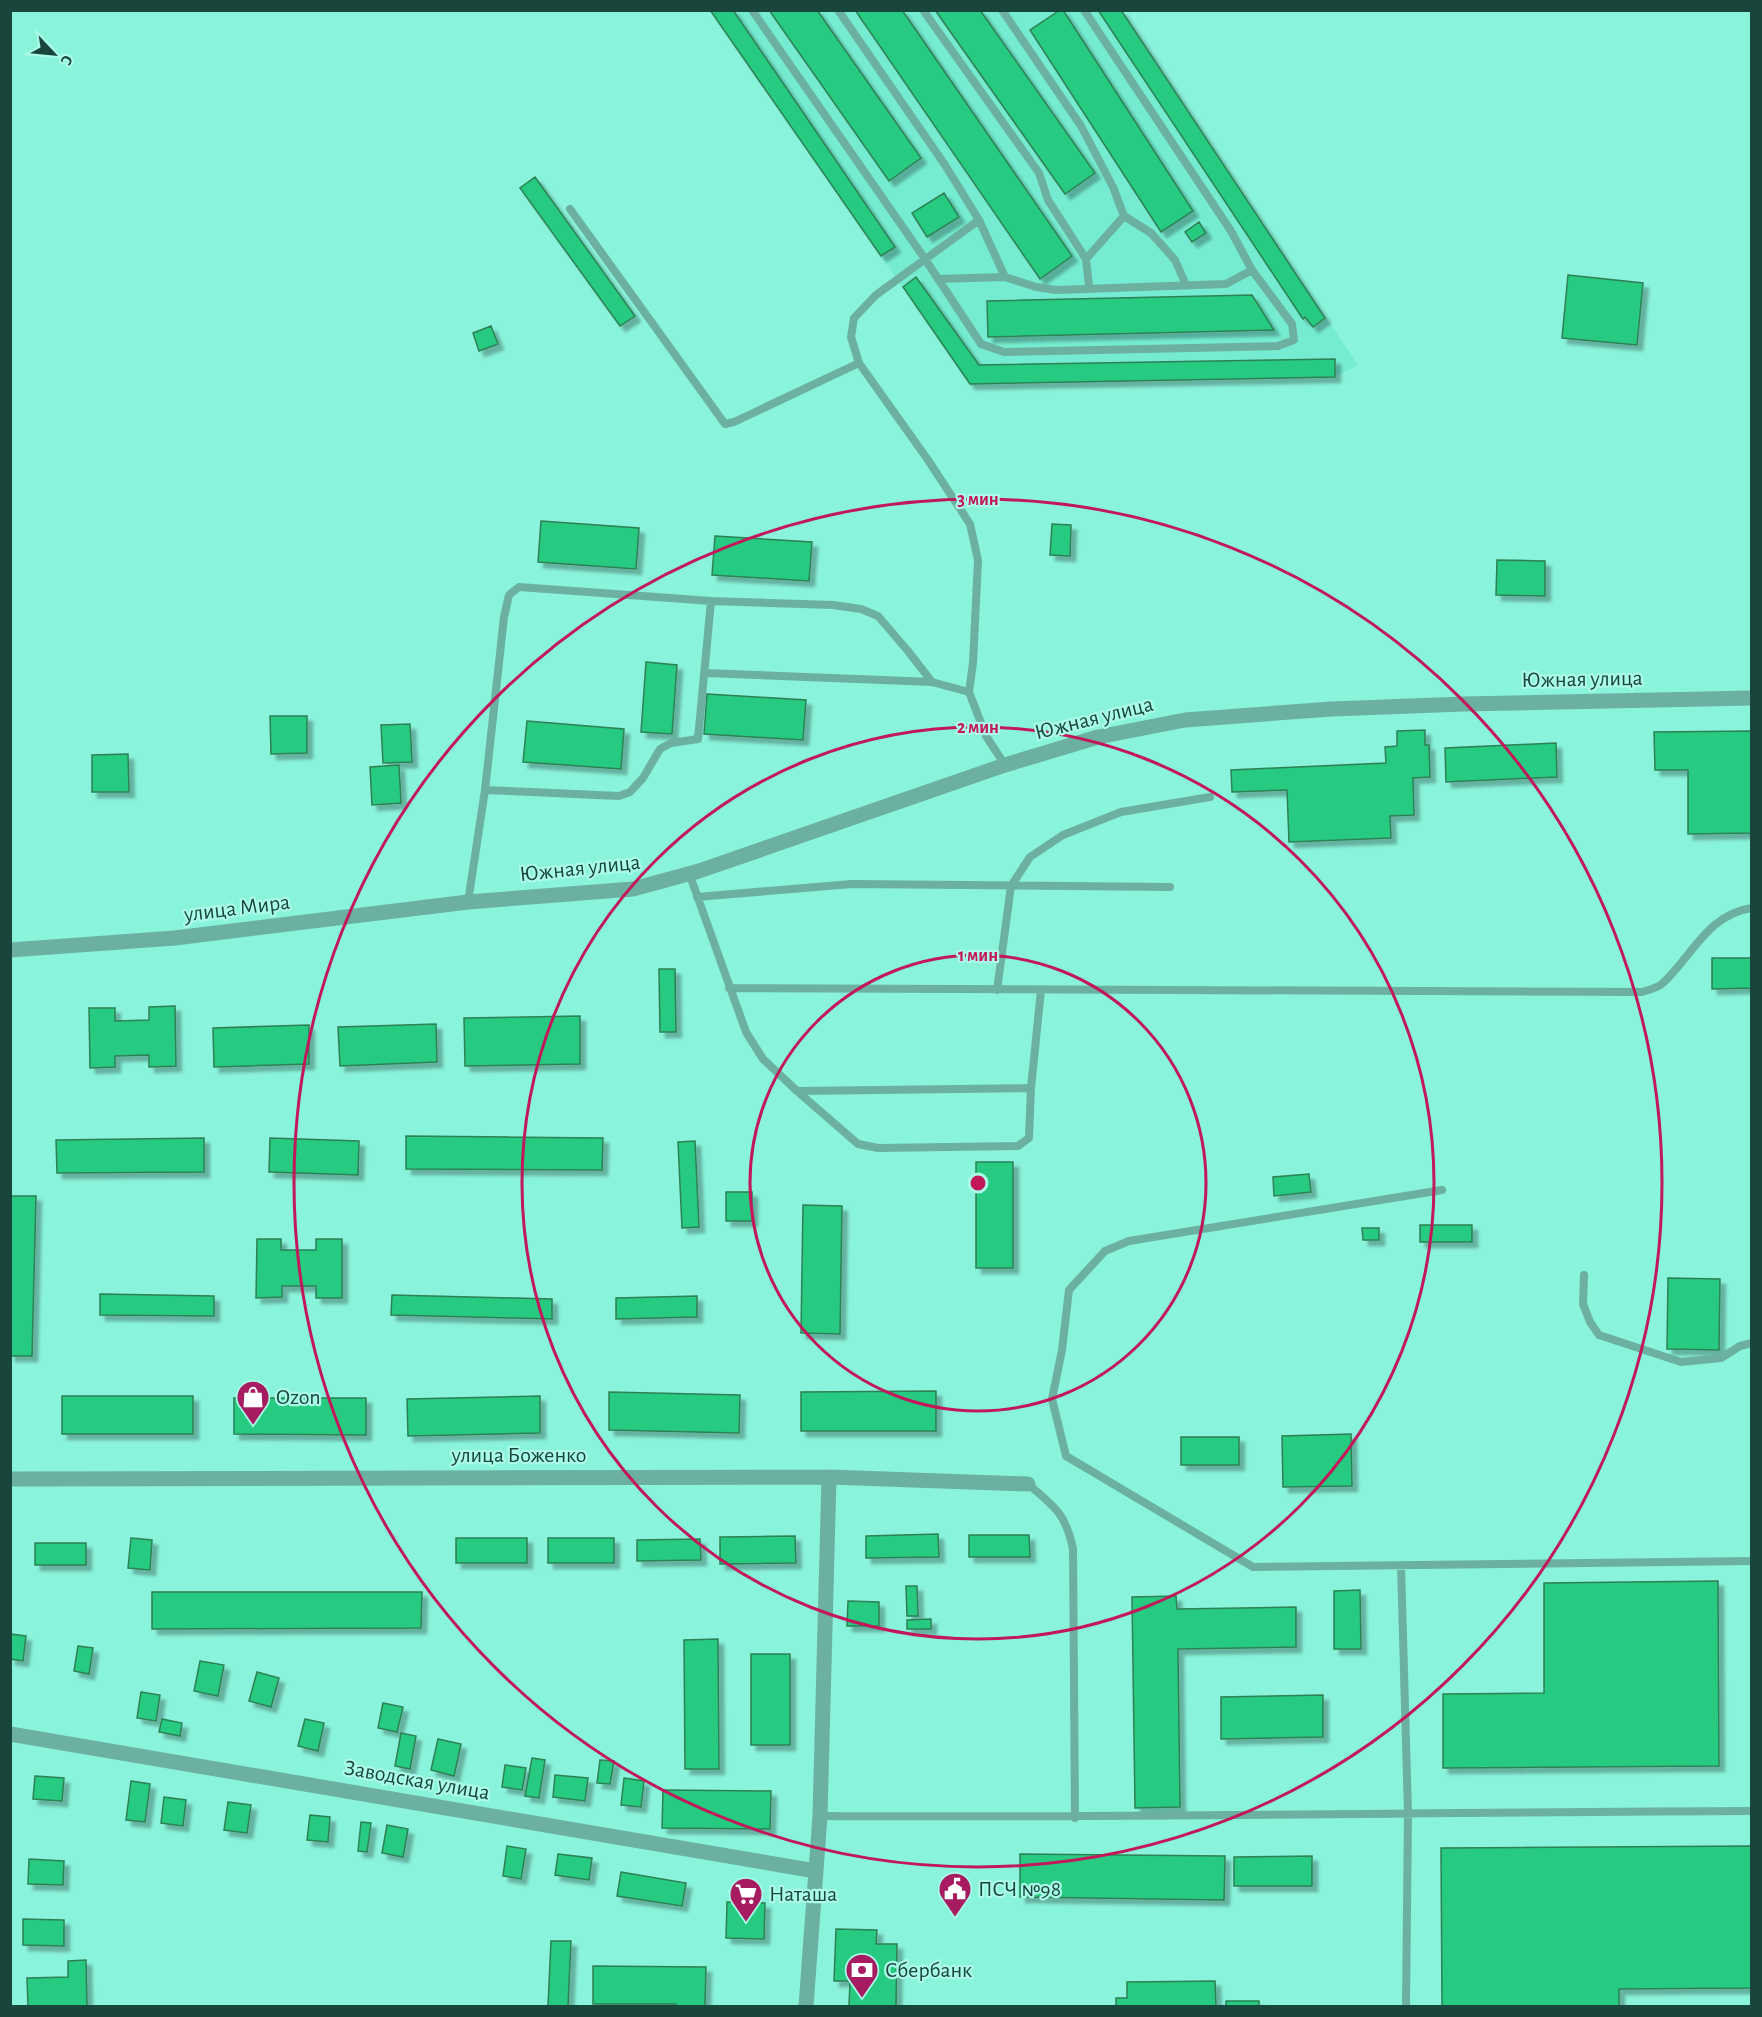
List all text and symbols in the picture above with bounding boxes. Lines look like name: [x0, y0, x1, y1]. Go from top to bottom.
north arrow: [24, 24, 84, 84]
text: С: [57, 53, 76, 68]
text: 3 мин: [957, 491, 999, 509]
street label: Южная улица: [1521, 667, 1643, 691]
street label: Южная улица: [1032, 693, 1156, 743]
text: 2 мин: [957, 719, 999, 737]
street label: Южная улица: [518, 851, 642, 885]
street label: улица Мира: [182, 891, 291, 926]
text: 1 мин: [958, 947, 998, 965]
centre of rings: [968, 1173, 988, 1193]
shop icon: Ozon: [235, 1379, 271, 1426]
place label: Ozon: [276, 1386, 321, 1408]
street label: улица Боженко: [451, 1444, 586, 1466]
street label: Заводская улица: [343, 1756, 491, 1804]
public building icon: ПСЧ №98: [937, 1871, 973, 1918]
supermarket icon: Наташа: [728, 1876, 764, 1923]
place label: ПСЧ №98: [978, 1878, 1061, 1900]
place label: Наташа: [769, 1883, 837, 1905]
bank icon: Сбербанк: [844, 1952, 880, 1999]
place label: Сбербанк: [885, 1959, 972, 1981]

